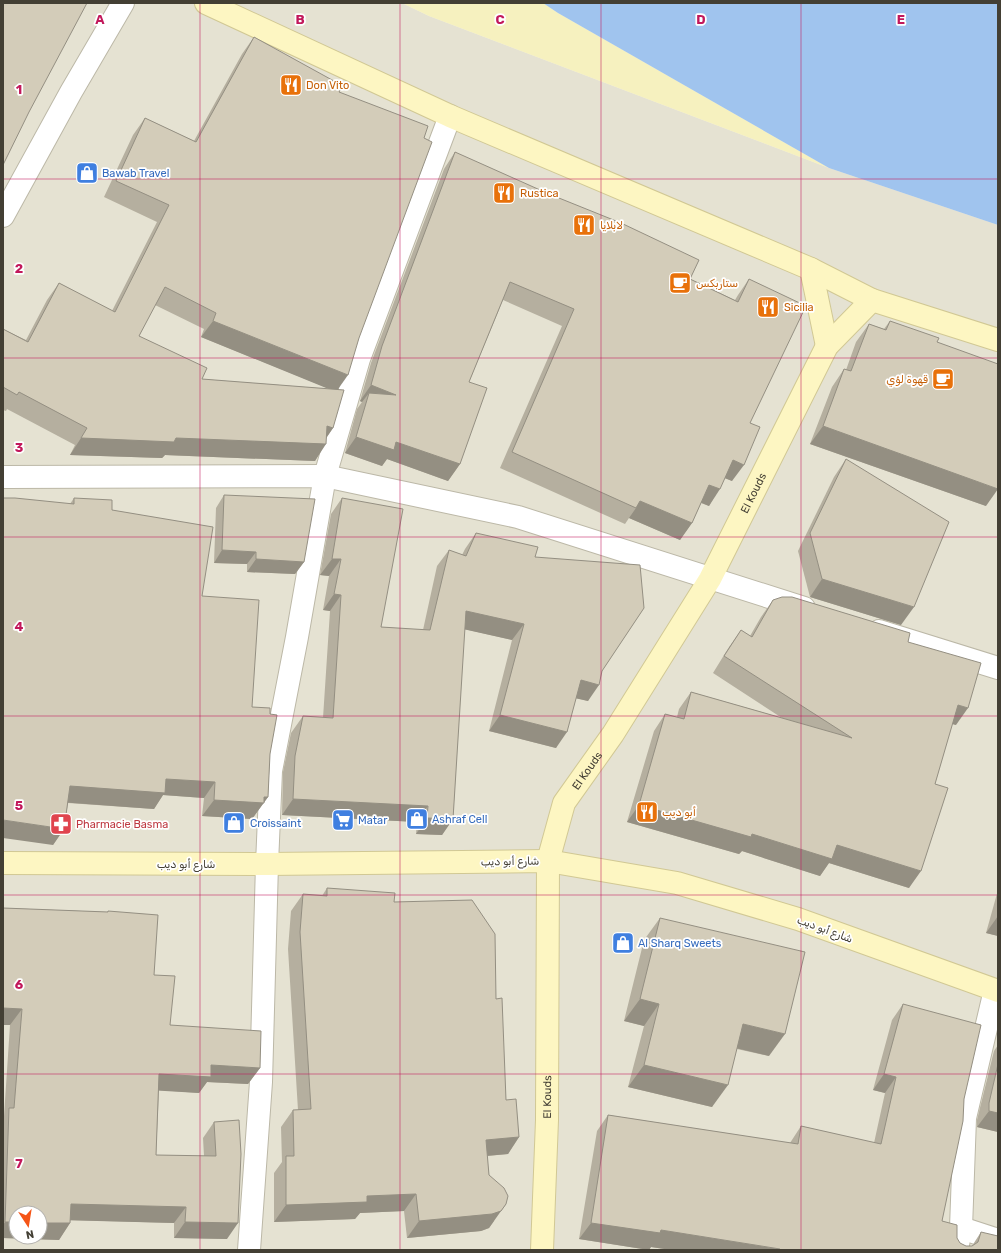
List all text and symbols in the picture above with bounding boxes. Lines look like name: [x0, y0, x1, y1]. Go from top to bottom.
text: A: [95, 12, 105, 27]
text: B: [295, 12, 305, 27]
text: C: [495, 12, 505, 27]
text: D: [696, 12, 706, 27]
text: E: [897, 12, 905, 27]
restaurant icon: Don Vito: [278, 72, 304, 98]
place label: Don Vito: [306, 79, 349, 92]
text: 1: [16, 82, 22, 97]
shop icon: Bawab Travel: [74, 160, 100, 186]
place label: Bawab Travel: [102, 167, 169, 180]
restaurant icon: Rustica: [491, 180, 517, 206]
place label: Rustica: [520, 187, 559, 200]
restaurant icon: لابلايا: [571, 212, 597, 238]
place label: لابلايا: [600, 219, 623, 232]
text: 2: [15, 261, 23, 276]
cafe icon: ستاربكس: [667, 270, 693, 296]
place label: ستاربكس: [696, 277, 738, 290]
restaurant icon: Sicilia: [755, 294, 781, 320]
place label: Sicilia: [784, 301, 814, 314]
cafe icon: قهوة لؤي: [930, 366, 956, 392]
place label: قهوة لؤي: [886, 373, 928, 387]
text: 3: [15, 440, 24, 455]
street label: El Kouds: [738, 471, 769, 516]
text: 4: [15, 619, 24, 634]
street label: El Kouds: [570, 749, 606, 792]
text: 5: [15, 798, 23, 813]
restaurant icon: أبو ديب: [634, 799, 660, 825]
shop icon: Ashraf Cell: [404, 806, 430, 832]
place label: أبو ديب: [662, 806, 696, 820]
supermarket icon: Matar: [330, 807, 356, 833]
shop icon: Croissaint: [221, 810, 247, 836]
pharmacy icon: Pharmacie Basma: [48, 811, 74, 837]
place label: Ashraf Cell: [432, 813, 487, 826]
place label: Matar: [358, 814, 388, 827]
place label: Croissaint: [250, 817, 302, 830]
place label: Pharmacie Basma: [76, 818, 168, 831]
street label: شارع أبو ديب: [481, 854, 539, 871]
street label: شارع أبو ديب: [157, 858, 215, 873]
street label: شارع أبو ديب: [794, 913, 855, 947]
shop icon: Al Sharq Sweets: [610, 930, 636, 956]
place label: Al Sharq Sweets: [638, 937, 722, 950]
text: 6: [15, 977, 24, 992]
street label: El Kouds: [541, 1075, 554, 1119]
text: 7: [15, 1156, 23, 1171]
north arrow: [8, 1205, 48, 1245]
text: N: [25, 1227, 35, 1241]

